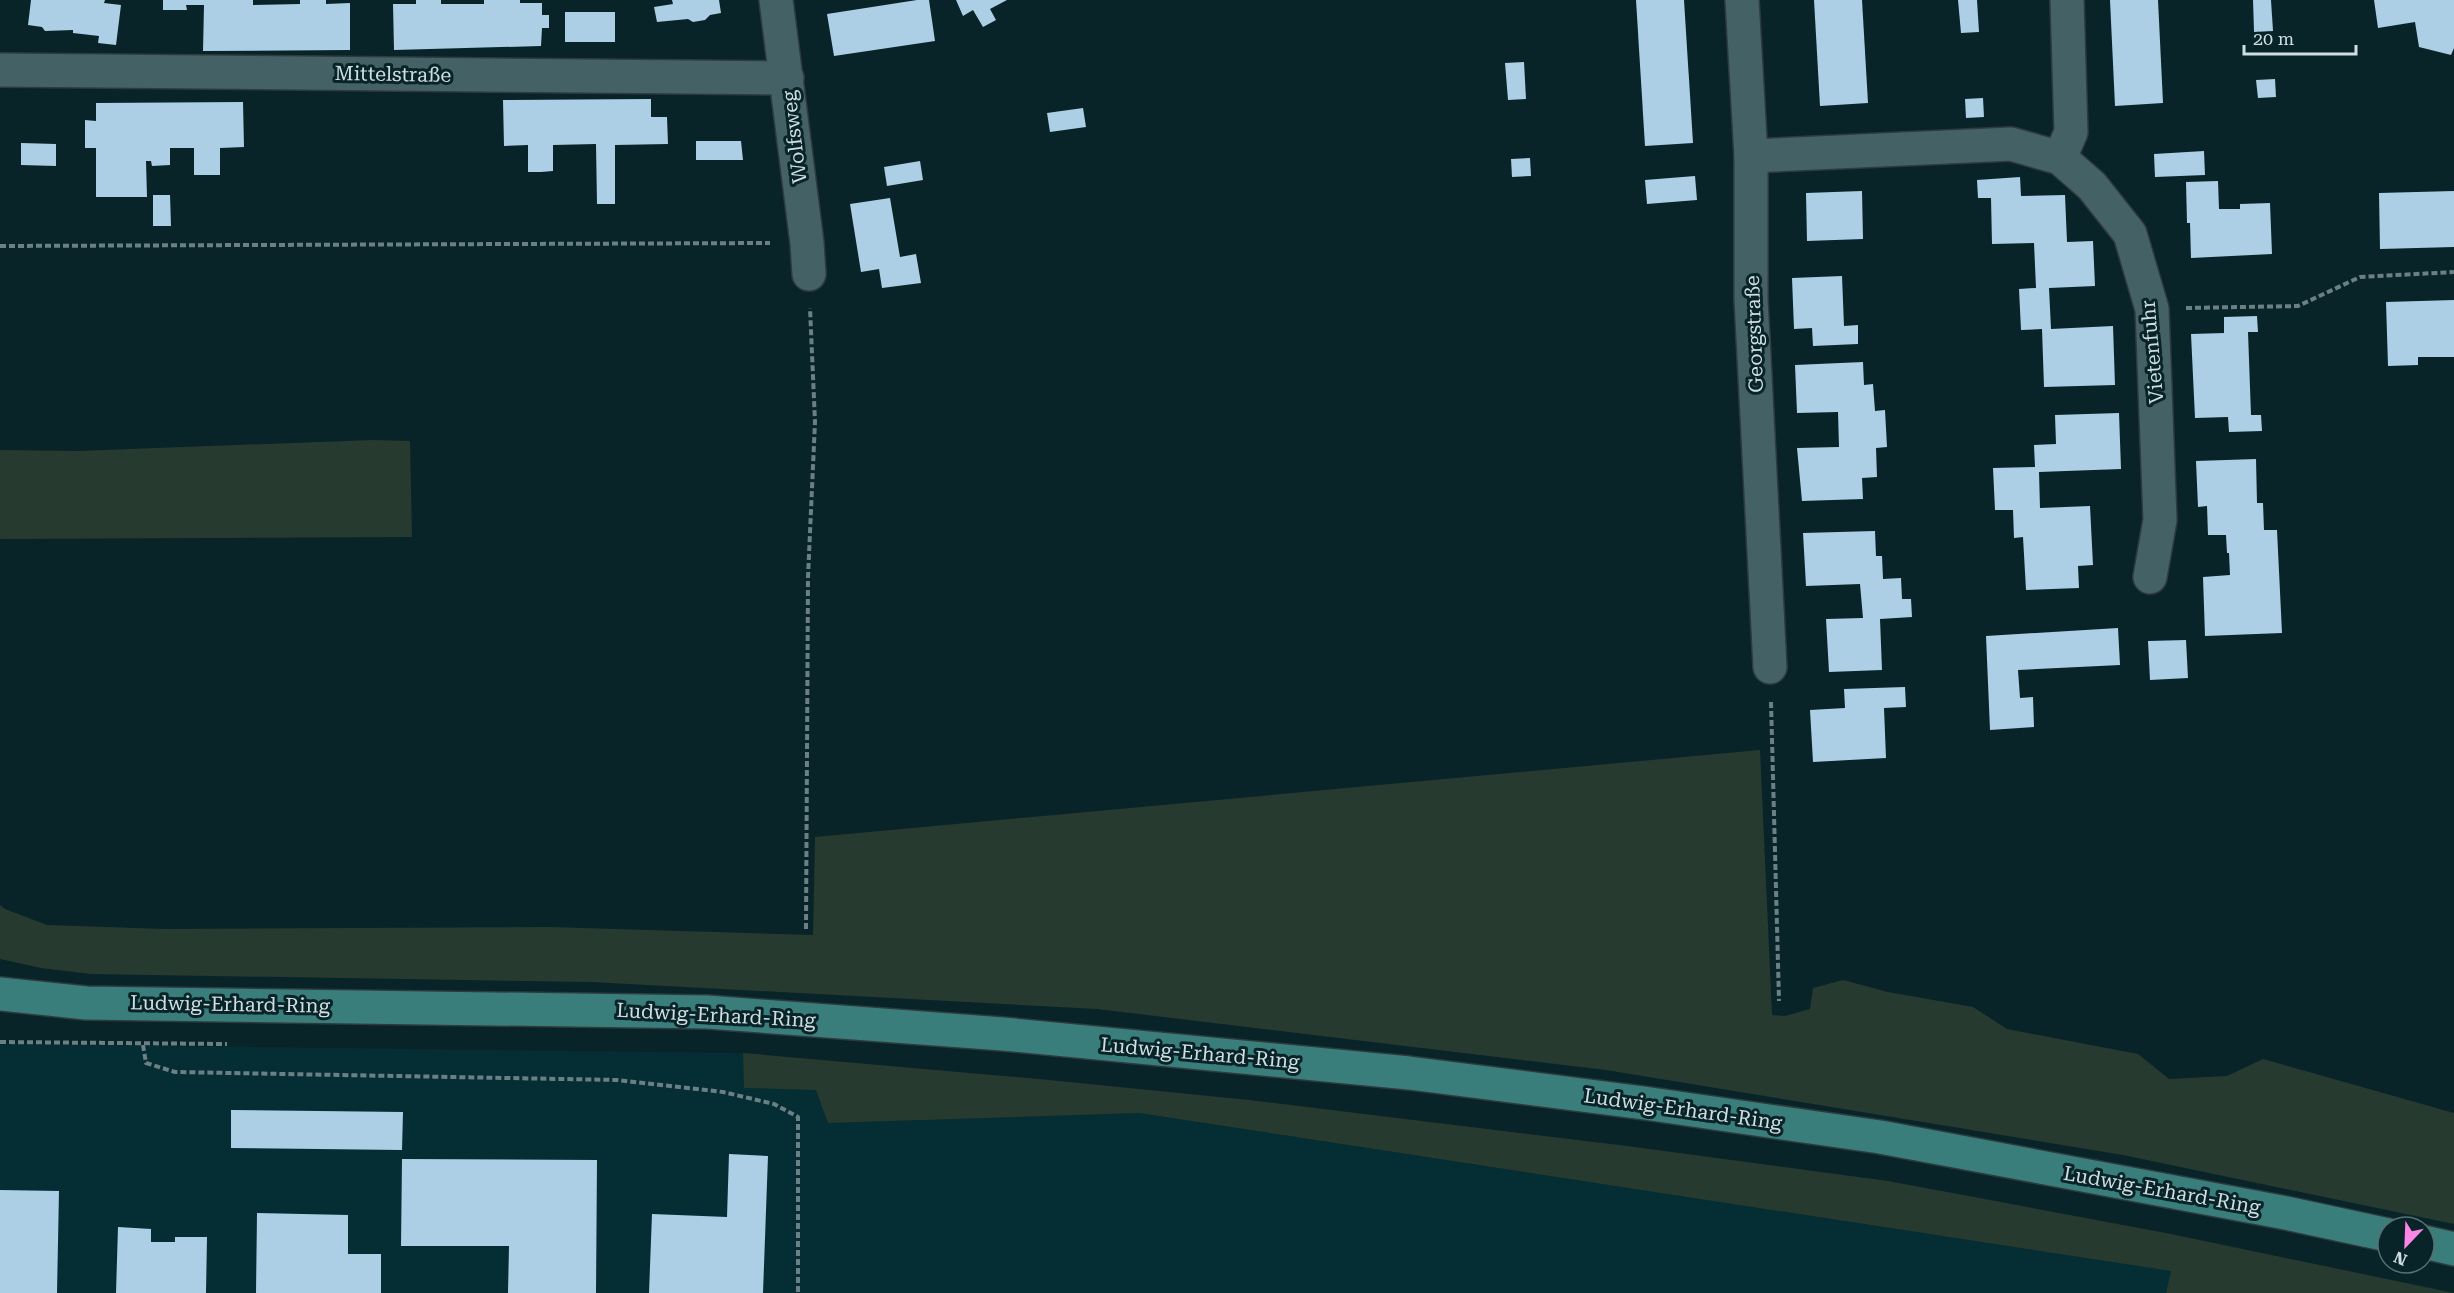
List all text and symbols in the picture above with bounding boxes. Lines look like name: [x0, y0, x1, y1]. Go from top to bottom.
scale bar: [2244, 18, 2356, 56]
text: 20 m: [2253, 28, 2294, 49]
street label: Mittelstraße: [334, 61, 452, 87]
street label: Wolfsweg: [776, 89, 812, 185]
street label: Georgstraße: [1740, 275, 1768, 393]
street label: Vietenfuhr: [2136, 299, 2168, 405]
street label: Ludwig-Erhard-Ring: [130, 990, 331, 1018]
street label: Ludwig-Erhard-Ring: [616, 998, 817, 1032]
street label: Ludwig-Erhard-Ring: [1099, 1032, 1301, 1074]
street label: Ludwig-Erhard-Ring: [1582, 1083, 1784, 1135]
street label: Ludwig-Erhard-Ring: [2062, 1161, 2263, 1219]
north arrow: [2376, 1215, 2436, 1275]
text: N: [2391, 1247, 2410, 1270]

